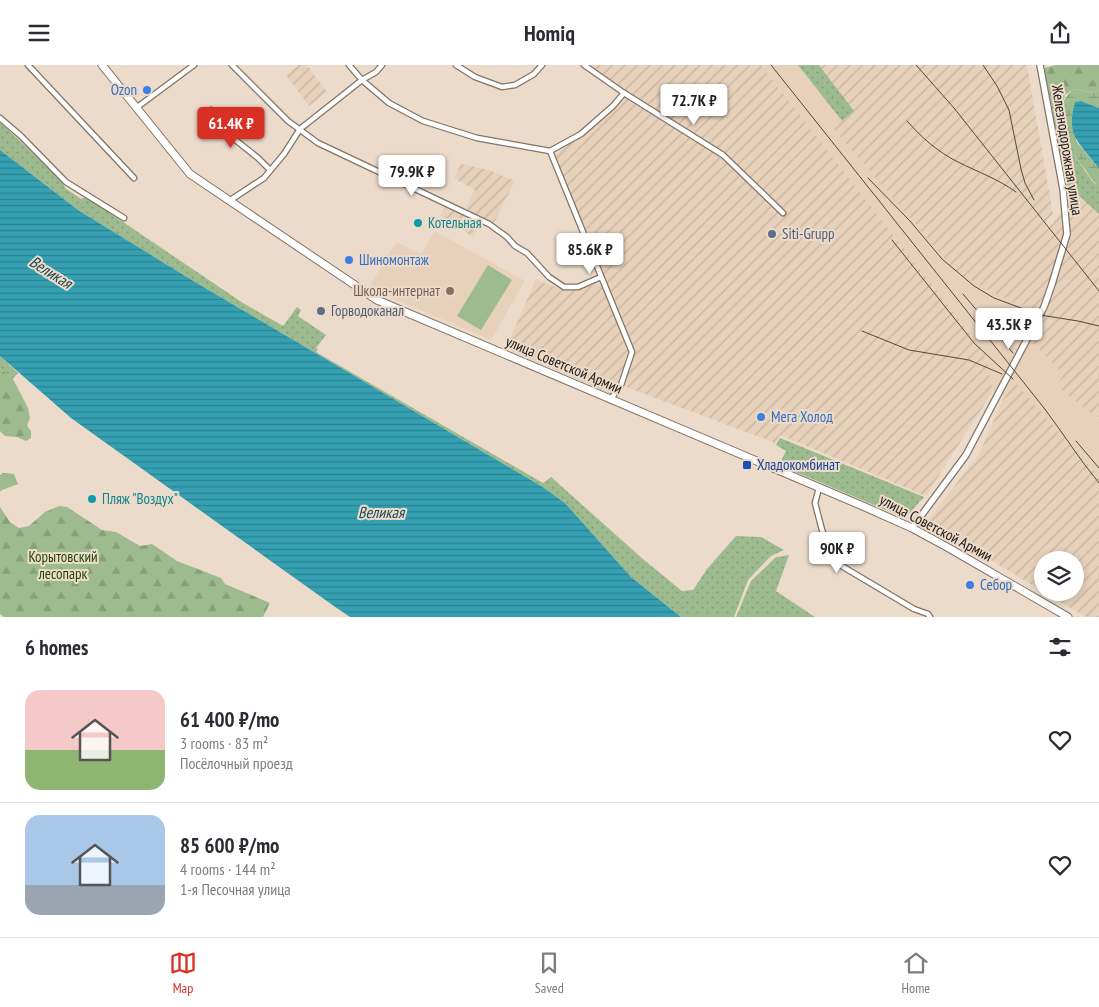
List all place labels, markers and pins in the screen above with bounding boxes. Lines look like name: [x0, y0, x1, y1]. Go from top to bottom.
place label: Ozon: [111, 80, 137, 99]
pin: 72.7K ₽: [648, 83, 740, 126]
marker: Ozon: [141, 84, 153, 96]
pin: 61.4K ₽: [185, 107, 277, 149]
pin: 79.9K ₽: [366, 155, 458, 197]
place label: Котельная: [428, 213, 482, 232]
marker: Котельная: [412, 217, 424, 229]
place label: Siti-Grupp: [782, 224, 834, 243]
marker: Siti-Grupp: [766, 228, 778, 240]
pin: 85.6K ₽: [544, 233, 636, 275]
place label: Шиномонтаж: [359, 250, 430, 269]
marker: Шиномонтаж: [343, 254, 355, 266]
place label: Школа-интернат: [353, 281, 440, 300]
marker: Школа-интернат: [444, 285, 456, 297]
place label: Горводоканал: [331, 301, 404, 320]
marker: Горводоканал: [315, 305, 327, 317]
pin: 43.5K ₽: [963, 307, 1055, 350]
place label: Мега Холод: [771, 407, 833, 426]
marker: Мега Холод: [755, 411, 767, 423]
place label: Хладокомбинат: [757, 455, 840, 474]
marker: Хладокомбинат: [741, 459, 753, 471]
place label: Пляж "Воздух": [102, 489, 178, 508]
marker: Пляж "Воздух": [86, 493, 98, 505]
pin: 90K ₽: [802, 531, 872, 574]
place label: Себор: [980, 575, 1012, 594]
marker: Себор: [964, 579, 976, 591]

